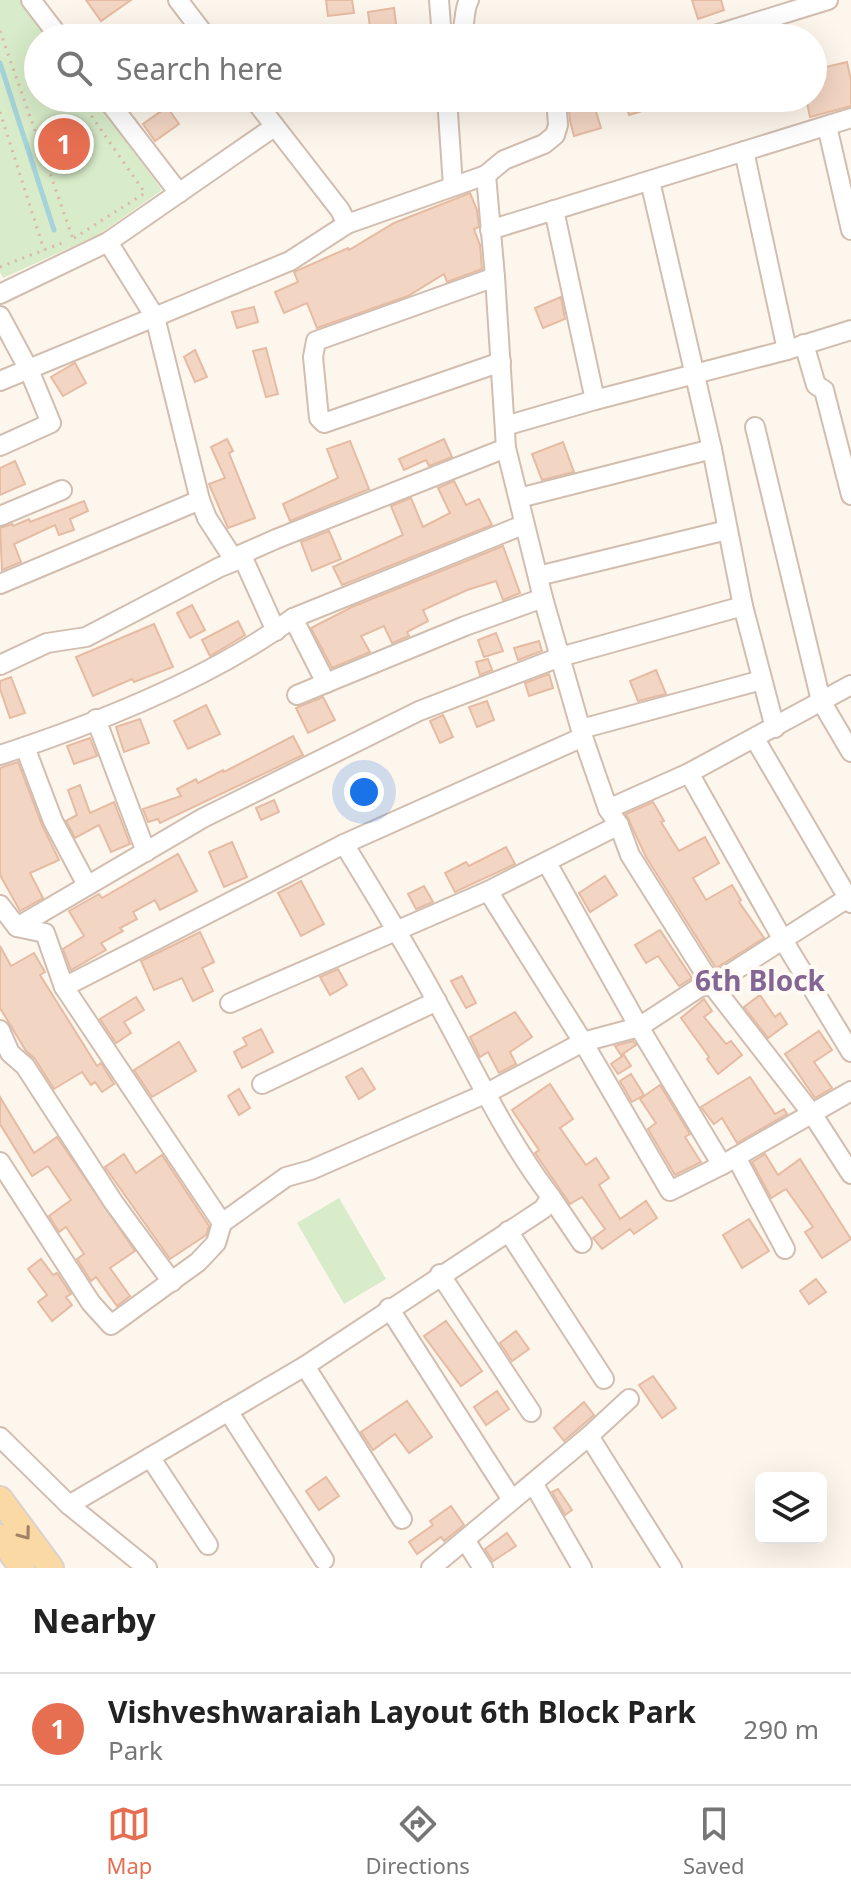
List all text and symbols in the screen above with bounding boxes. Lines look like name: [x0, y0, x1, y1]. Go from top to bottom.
search box: [24, 24, 827, 112]
icon: search: [52, 46, 96, 90]
text: Search here: [116, 48, 283, 89]
pin: 1: [38, 114, 90, 174]
your location: [344, 772, 384, 812]
district label: 6th Block: [695, 961, 826, 999]
map controls: [755, 1472, 827, 1544]
button: layers: [755, 1472, 827, 1544]
one-way arrow: [16, 1525, 30, 1539]
text: Nearby: [32, 1597, 156, 1643]
text: Vishveshwaraiah Layout 6th Block Park: [108, 1691, 696, 1732]
text: 1: [51, 1711, 65, 1747]
text: 290 m: [743, 1711, 819, 1747]
text: Park: [108, 1732, 163, 1768]
tab: Map: [107, 1802, 152, 1880]
tab: Directions: [365, 1802, 470, 1880]
tab: Saved: [683, 1802, 744, 1880]

